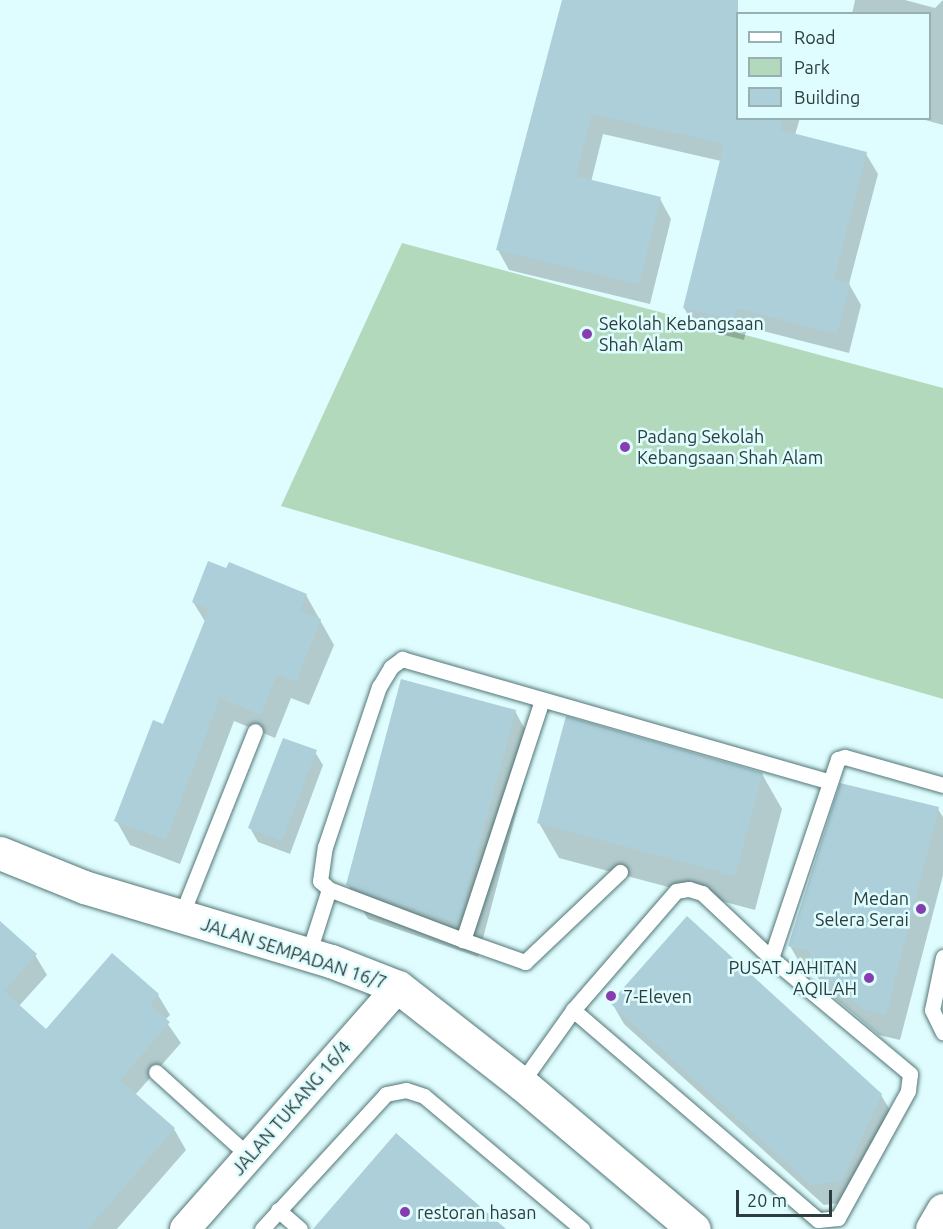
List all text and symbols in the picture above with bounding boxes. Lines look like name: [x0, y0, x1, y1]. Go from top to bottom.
legend: [736, 12, 931, 120]
text: Road: [794, 27, 836, 47]
text: Park: [794, 57, 830, 77]
text: Building: [794, 87, 860, 107]
place label: Sekolah Kebangsaan Shah Alam: [599, 313, 764, 356]
marker: Sekolah Kebangsaan Shah Alam: [580, 327, 594, 341]
place label: Padang Sekolah Kebangsaan Shah Alam: [637, 426, 823, 468]
marker: Padang Sekolah Kebangsaan Shah Alam: [618, 440, 632, 454]
place label: Medan Selera Serai: [815, 888, 909, 930]
marker: Medan Selera Serai: [914, 902, 928, 916]
street label: JALAN SEMPADAN 16/7: [198, 913, 390, 993]
place label: PUSAT JAHITAN AQILAH: [728, 957, 857, 1000]
marker: PUSAT JAHITAN AQILAH: [862, 971, 876, 985]
place label: 7-Eleven: [623, 985, 692, 1007]
marker: 7-Eleven: [604, 989, 618, 1003]
street label: JALAN TUKANG 16/4: [227, 1037, 355, 1179]
scale bar: [739, 1178, 835, 1216]
text: 20 m: [747, 1190, 787, 1210]
place label: restoran hasan: [417, 1201, 536, 1223]
marker: restoran hasan: [398, 1205, 412, 1219]

